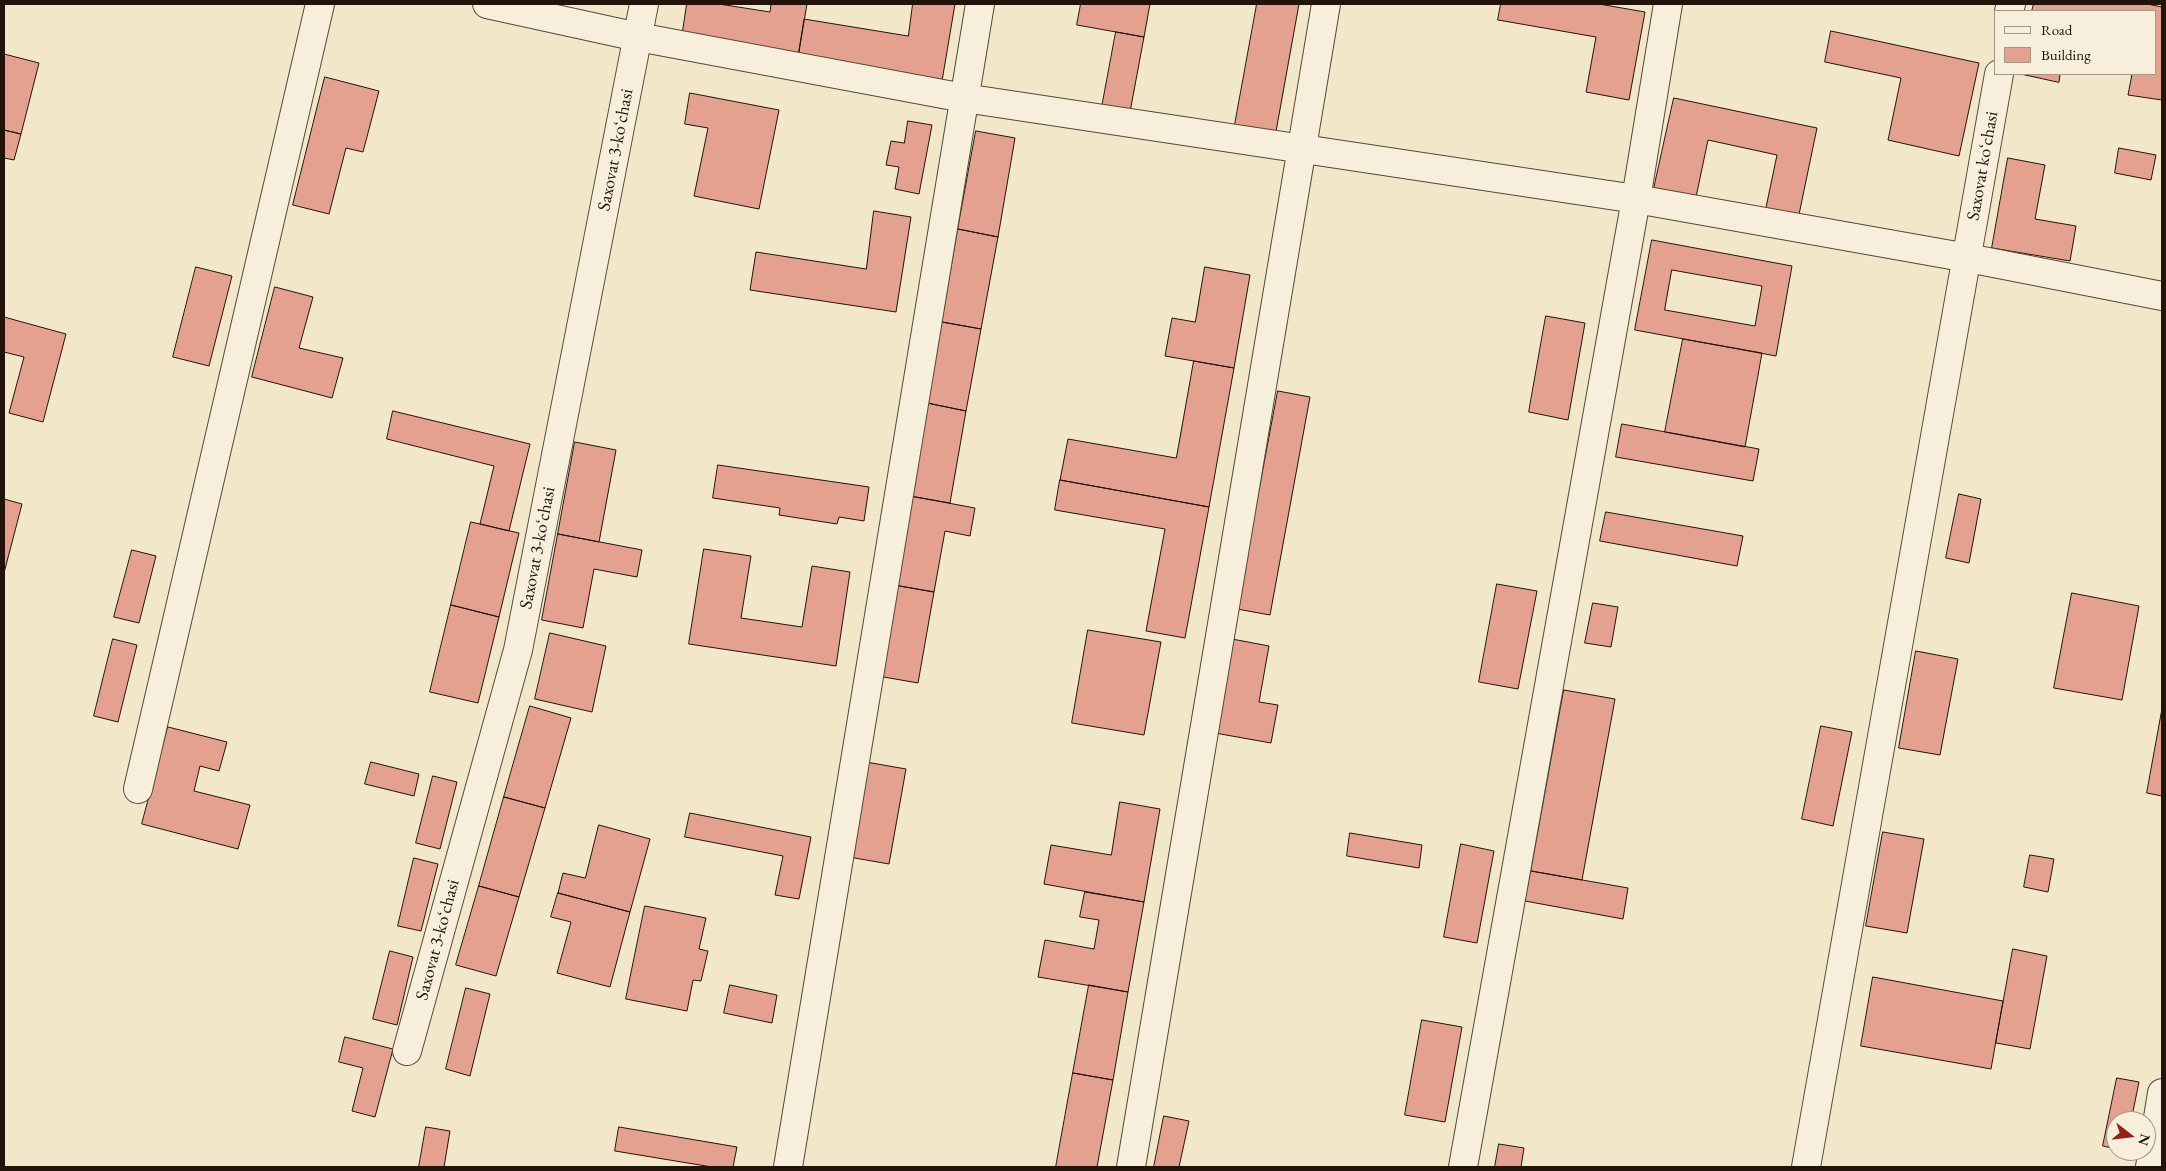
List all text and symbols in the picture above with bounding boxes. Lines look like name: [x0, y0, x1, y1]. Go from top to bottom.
legend: [1994, 10, 2156, 75]
text: Road: [2041, 20, 2072, 39]
text: Building: [2041, 45, 2091, 64]
street label: Saxovat 3-koʻchasi: [594, 87, 638, 213]
street label: Saxovat koʻchasi: [1963, 110, 2003, 222]
street label: Saxovat 3-koʻchasi: [516, 485, 560, 611]
street label: Saxovat 3-koʻchasi: [412, 877, 464, 1003]
north arrow: [2106, 1111, 2156, 1161]
text: N: [2134, 1132, 2155, 1148]

